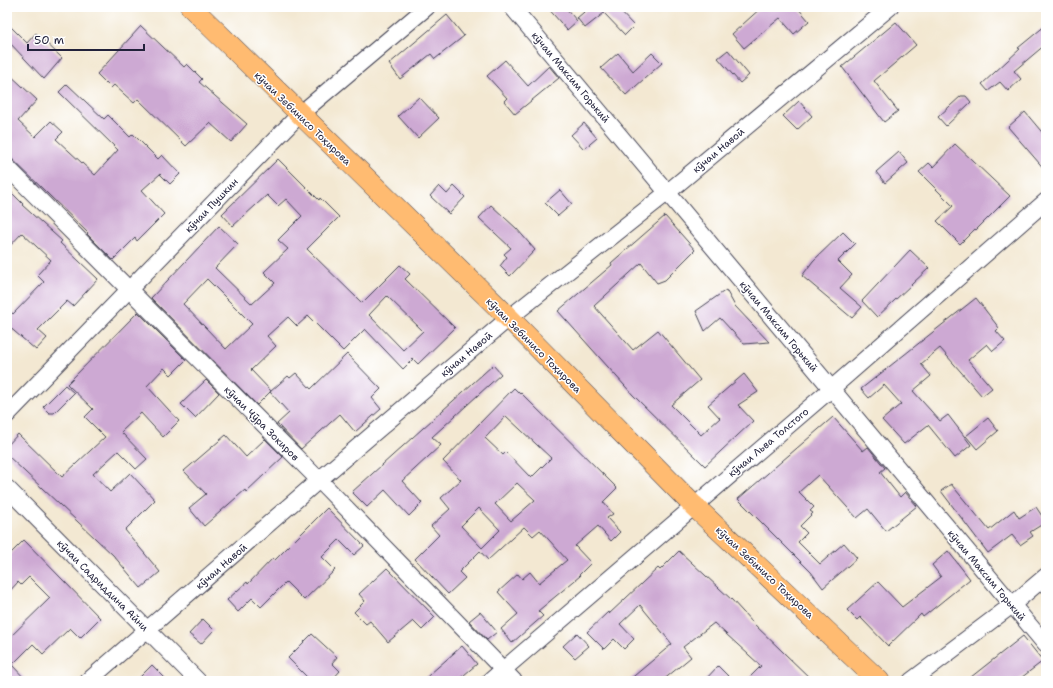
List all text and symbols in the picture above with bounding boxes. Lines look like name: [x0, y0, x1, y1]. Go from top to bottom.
scale bar: [28, 26, 144, 52]
street label: кӯчаи Максим Горький: [529, 29, 613, 126]
text: 50 m: [34, 32, 64, 48]
street label: кӯчаи Зебинисо Тоҳирова: [252, 69, 354, 168]
street label: кӯчаи Навоӣ: [690, 125, 747, 176]
street label: кӯчаи Пушкин: [182, 175, 241, 235]
street label: кӯчаи Максим Горький: [737, 278, 821, 375]
street label: кӯчаи Зебинисо Тоҳирова: [483, 295, 585, 396]
street label: кӯчаи Навоӣ: [438, 329, 495, 380]
street label: кӯчаи Ҷӯра Зокиров: [221, 383, 302, 464]
street label: кӯчаи Льва Толстого: [725, 405, 811, 480]
street label: кӯчаи Зебинисо Тоҳирова: [713, 524, 817, 622]
street label: кӯчаи Максим Горький: [945, 527, 1029, 624]
street label: кӯчаи Садриддина Айни: [54, 537, 152, 634]
street label: кӯчаи Навоӣ: [193, 540, 250, 592]

